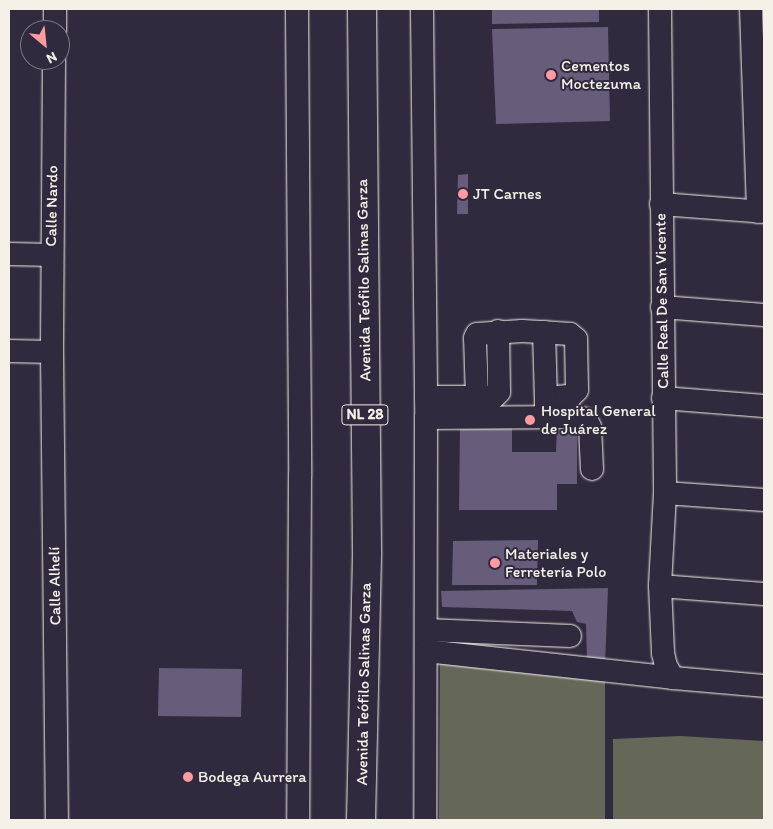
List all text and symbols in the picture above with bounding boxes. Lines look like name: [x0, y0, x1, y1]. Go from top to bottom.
north arrow: [20, 20, 70, 70]
text: N: [44, 48, 60, 68]
place label: Cementos Moctezuma: [561, 56, 641, 94]
marker: Cementos Moctezuma: [545, 69, 557, 81]
street label: Calle Nardo: [42, 165, 62, 247]
street label: Avenida Teófilo Salinas Garza: [353, 179, 375, 381]
place label: JT Carnes: [473, 184, 542, 204]
marker: JT Carnes: [457, 188, 469, 200]
street label: Calle Real De San Vicente: [651, 213, 673, 389]
place label: Hospital General de Juárez: [541, 401, 656, 439]
road number: NL 28: [341, 402, 389, 428]
marker: Hospital General de Juárez: [523, 413, 537, 427]
place label: Materiales y Ferretería Polo: [505, 544, 606, 582]
street label: Calle Alhelí: [45, 547, 65, 625]
marker: Materiales y Ferretería Polo: [489, 557, 501, 569]
street label: Avenida Teófilo Salinas Garza: [353, 583, 375, 785]
place label: Bodega Aurrera: [198, 767, 307, 787]
marker: Bodega Aurrera: [182, 771, 194, 783]

